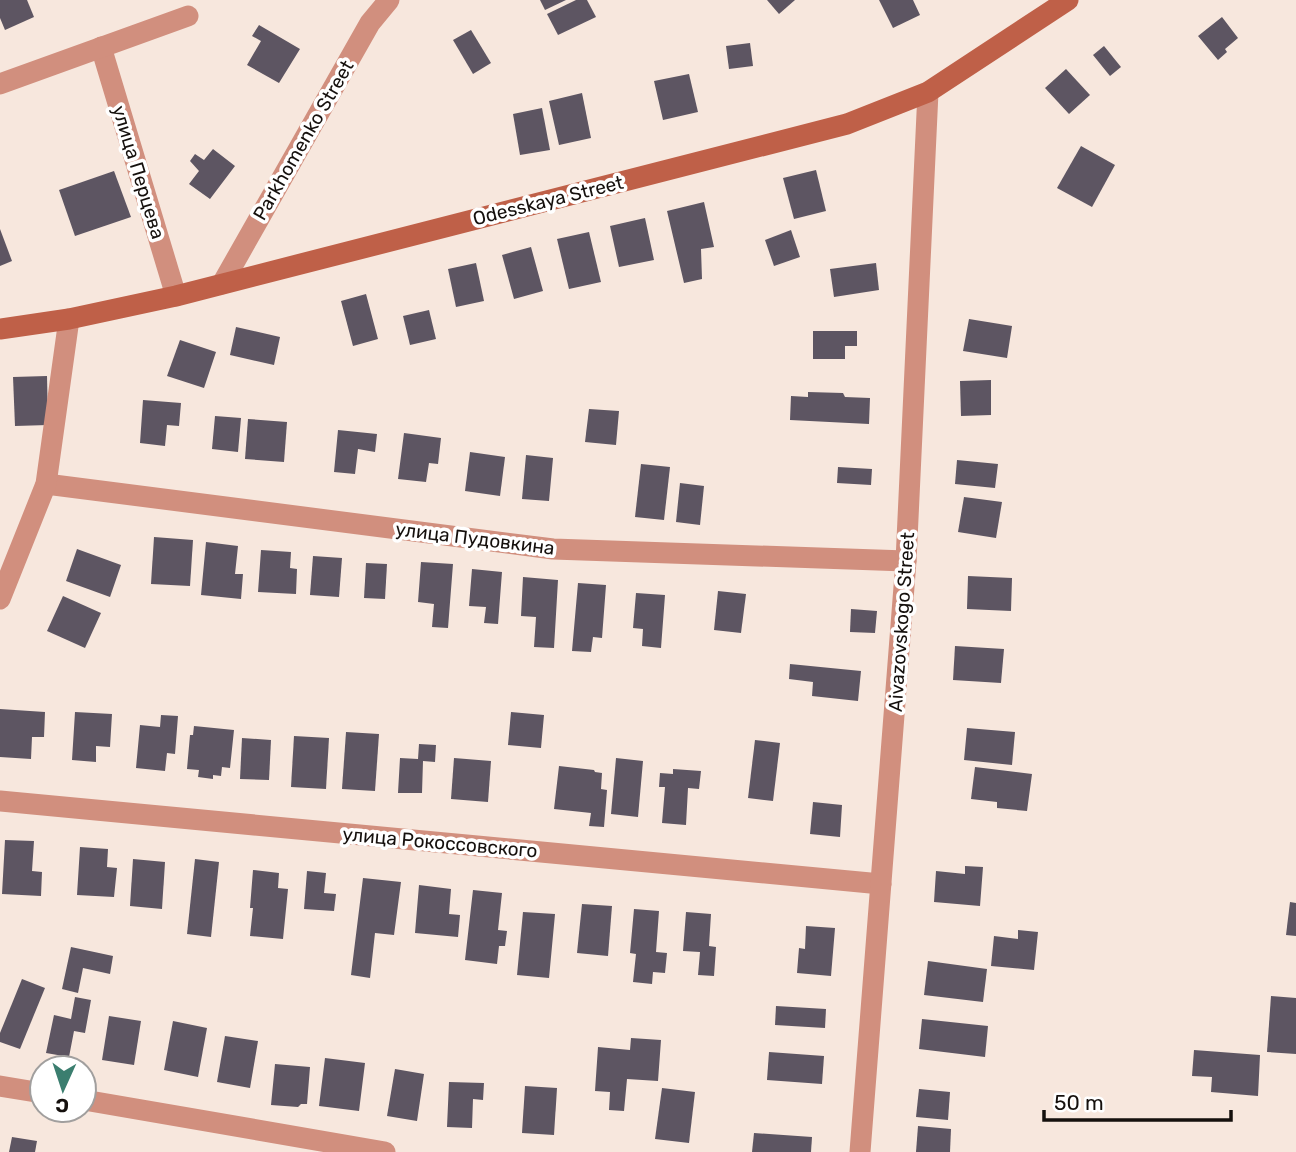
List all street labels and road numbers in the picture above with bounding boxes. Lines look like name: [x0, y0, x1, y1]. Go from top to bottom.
street label: Parkhomenko Street: [248, 56, 359, 224]
street label: улица Перцева: [107, 103, 170, 242]
street label: Odesskaya Street: [470, 171, 626, 230]
street label: улица Пудовкина: [394, 517, 556, 560]
street label: Aivazovskogo Street: [884, 531, 919, 713]
street label: улица Рокоссовского: [342, 823, 538, 862]

